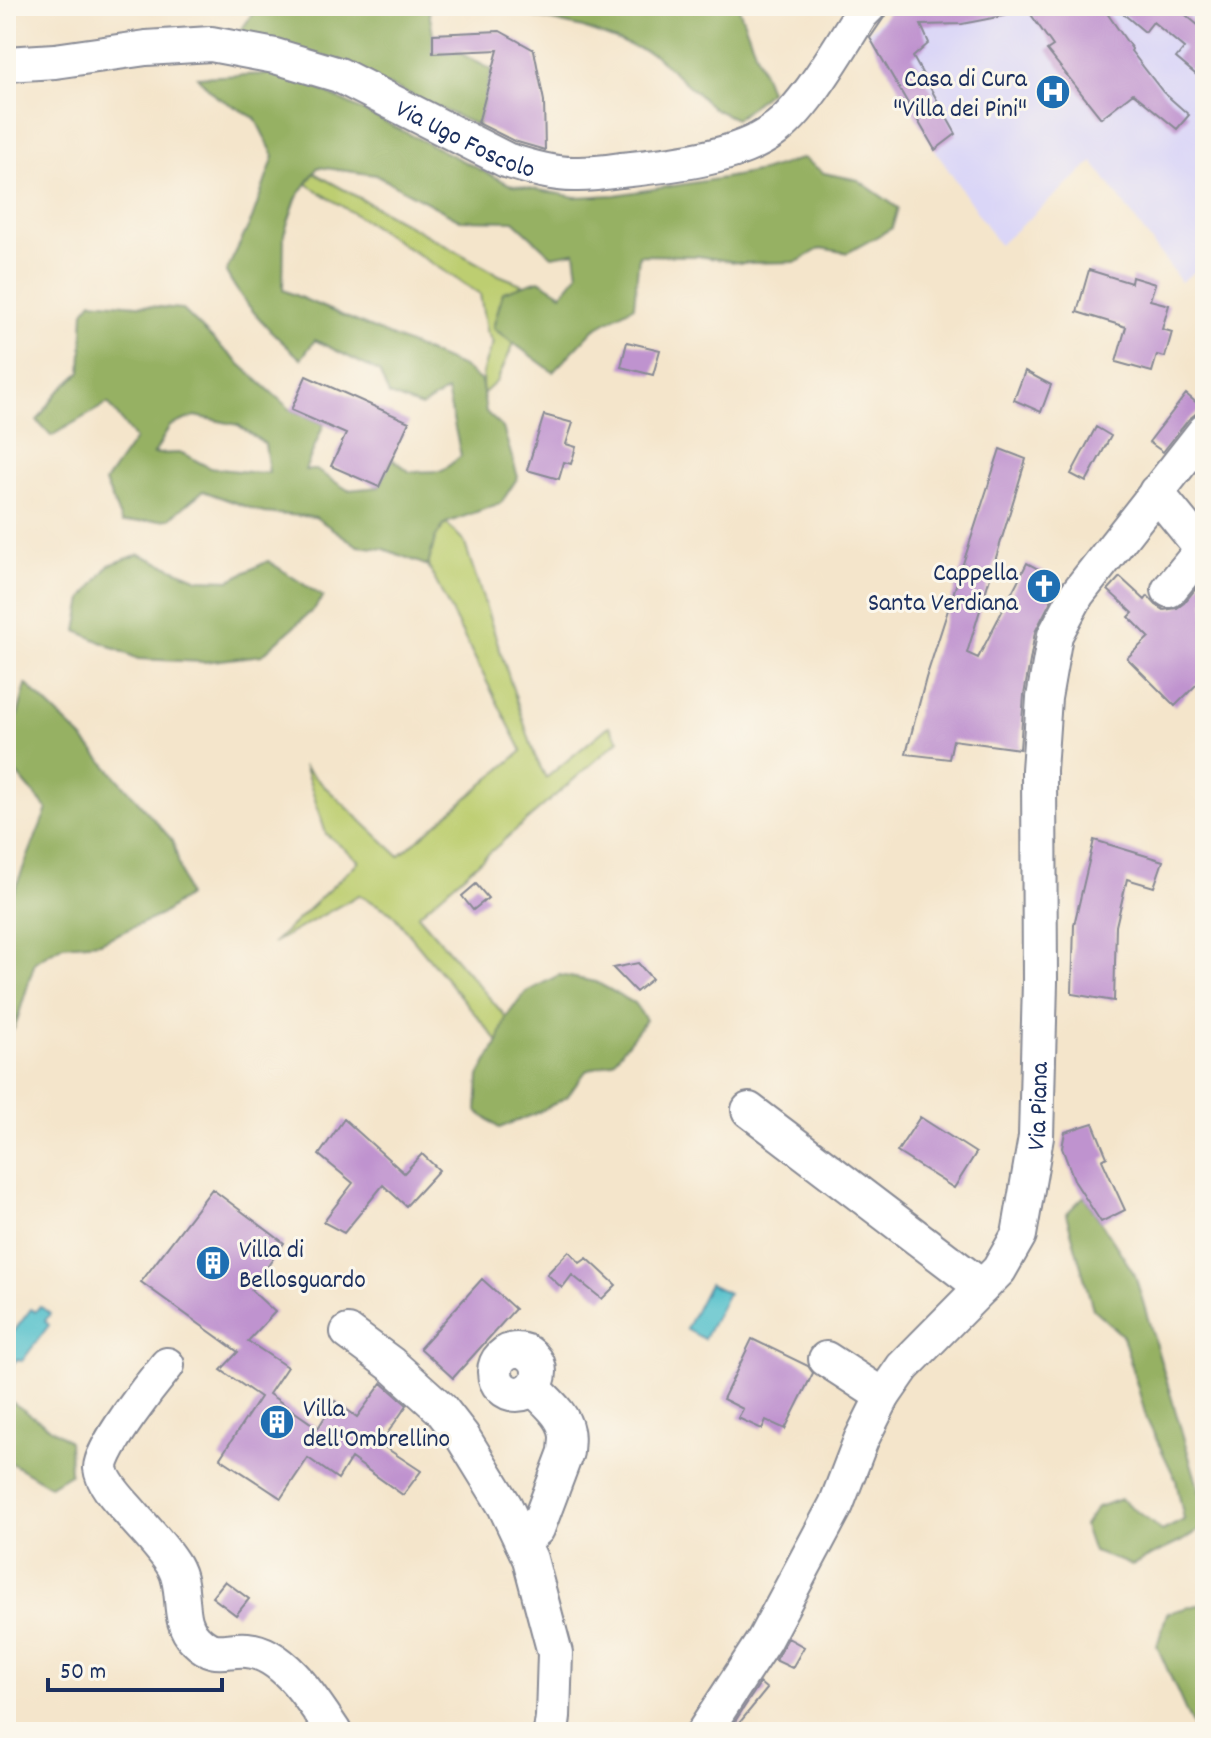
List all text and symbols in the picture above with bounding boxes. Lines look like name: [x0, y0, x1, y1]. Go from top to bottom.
place label: Casa di Cura "Villa dei Pini": [893, 62, 1028, 129]
hospital icon: Casa di Cura "Villa dei Pini": [1034, 73, 1072, 111]
street label: Via Ugo Foscolo: [388, 92, 539, 190]
place label: Cappella Santa Verdiana: [868, 556, 1019, 623]
church icon: Cappella Santa Verdiana: [1025, 567, 1063, 605]
street label: Via Piana: [1019, 1061, 1060, 1154]
place label: Villa di Bellosguardo: [239, 1233, 366, 1300]
building icon: Villa di Bellosguardo: [194, 1244, 232, 1282]
place label: Villa dell'Ombrellino: [303, 1392, 450, 1459]
building icon: Villa dell'Ombrellino: [258, 1403, 296, 1441]
scale bar: [48, 1642, 222, 1692]
text: 50 m: [60, 1656, 106, 1690]

